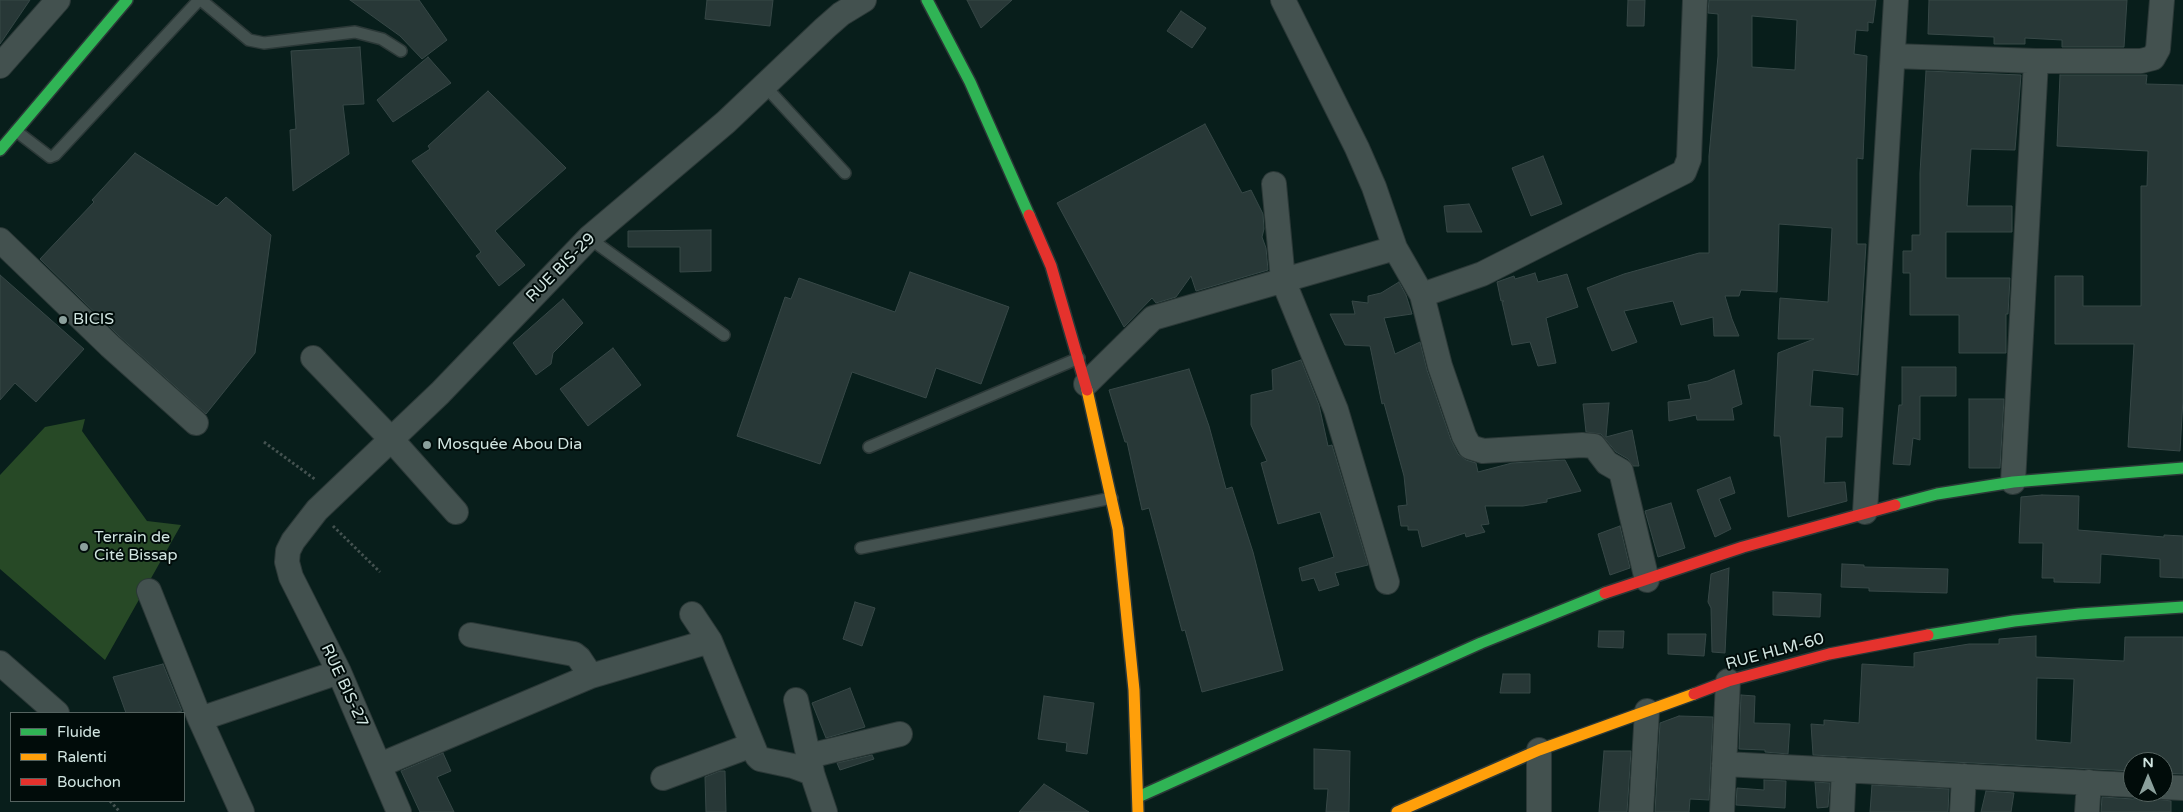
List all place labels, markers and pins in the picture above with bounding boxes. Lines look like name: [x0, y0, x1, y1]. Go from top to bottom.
place label: BICIS: [73, 310, 114, 330]
marker: BICIS: [57, 314, 69, 326]
place label: Mosquée Abou Dia: [437, 435, 582, 455]
marker: Mosquée Abou Dia: [421, 439, 433, 451]
place label: Terrain de Cité Bissap: [94, 528, 178, 566]
marker: Terrain de Cité Bissap: [78, 541, 90, 553]

